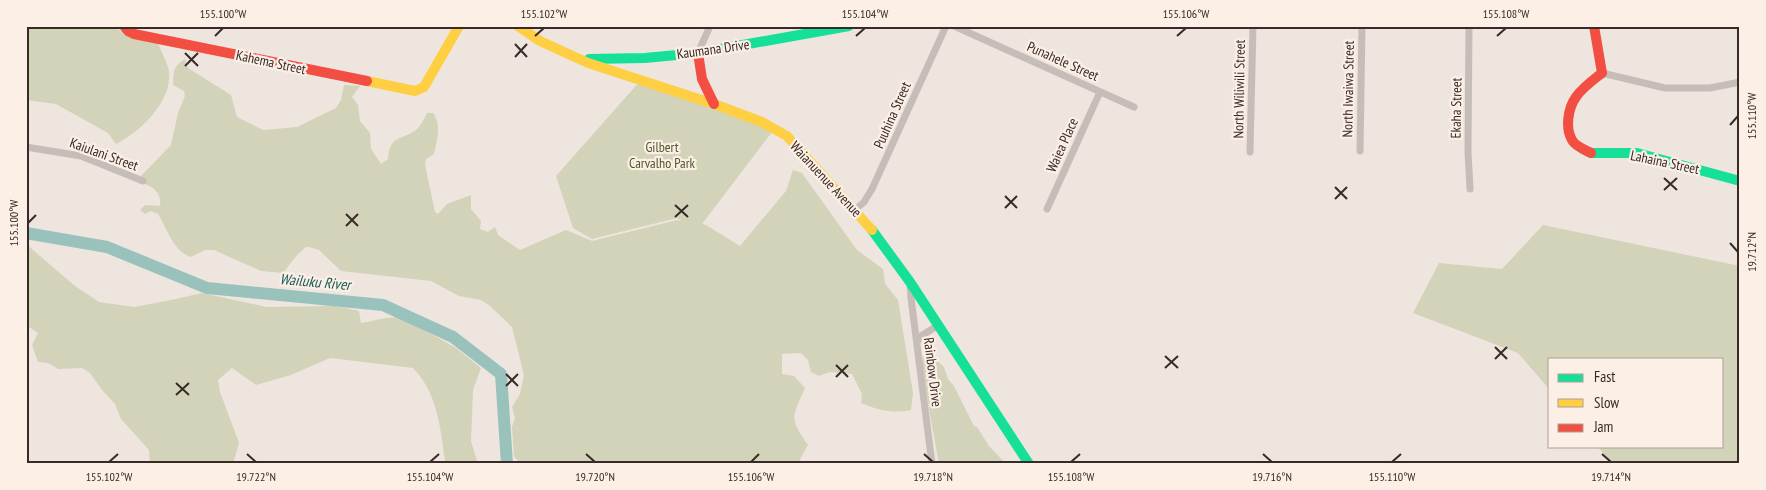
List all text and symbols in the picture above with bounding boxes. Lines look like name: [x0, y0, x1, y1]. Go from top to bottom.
text: 155.100°W: [200, 6, 246, 21]
text: 155.102°W: [521, 6, 567, 21]
text: 155.104°W: [842, 6, 888, 21]
text: 155.106°W: [1163, 6, 1209, 21]
text: 155.108°W: [1483, 6, 1529, 21]
street label: Kaumana Drive: [676, 35, 751, 63]
street label: Punahele Street: [1024, 37, 1102, 85]
street label: North Wiliwili Street: [1229, 39, 1249, 139]
street label: North Iwaiwa Street: [1338, 40, 1358, 138]
street label: Kahema Street: [234, 46, 308, 78]
street label: Ekaha Street: [1446, 77, 1466, 139]
street label: Puuhina Street: [869, 79, 915, 151]
text: 155.110°W: [1744, 93, 1759, 139]
street label: Waiea Place: [1042, 115, 1082, 175]
street label: Kaiulani Street: [67, 133, 141, 175]
street label: Waianuenue Avenue: [786, 137, 866, 221]
park label: Gilbert Carvalho Park: [629, 138, 696, 172]
street label: Lahaina Street: [1629, 146, 1701, 178]
text: 155.100°W: [6, 200, 21, 246]
text: 19.712°N: [1744, 232, 1759, 272]
water label: Wailuku River: [279, 269, 353, 294]
street label: Rainbow Drive: [920, 336, 946, 408]
legend: [1548, 358, 1724, 448]
text: Fast: [1594, 367, 1615, 386]
text: Slow: [1594, 393, 1619, 412]
text: Jam: [1593, 417, 1613, 436]
text: 155.102°W: [86, 469, 132, 484]
text: 19.722°N: [236, 469, 276, 484]
text: 155.104°W: [407, 469, 453, 484]
text: 19.720°N: [575, 469, 615, 484]
text: 155.106°W: [728, 469, 774, 484]
text: 19.718°N: [913, 469, 953, 484]
text: 155.108°W: [1048, 469, 1094, 484]
text: 19.716°N: [1252, 469, 1292, 484]
text: 155.110°W: [1369, 469, 1415, 484]
text: 19.714°N: [1591, 469, 1631, 484]

